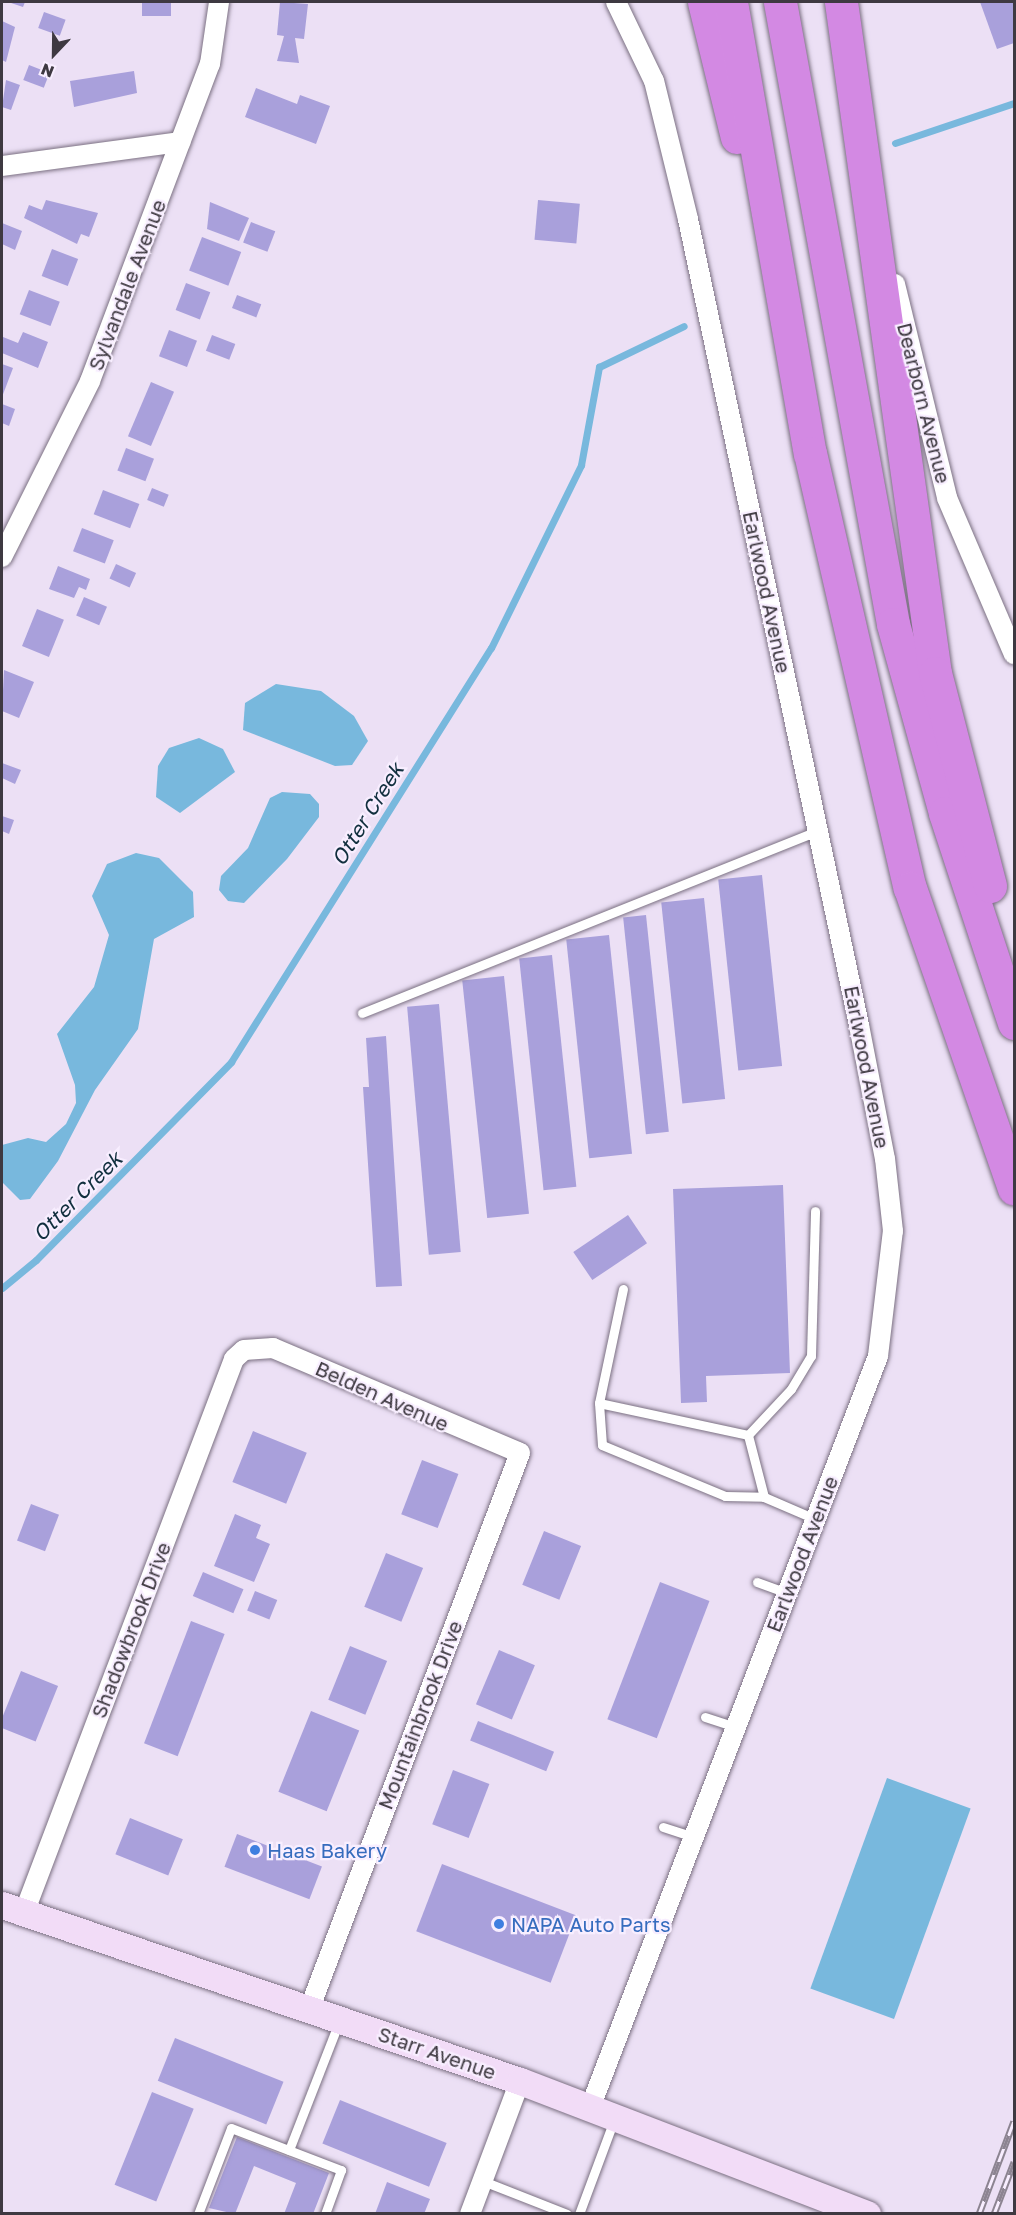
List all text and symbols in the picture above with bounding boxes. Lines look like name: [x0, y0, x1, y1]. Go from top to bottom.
north arrow: [24, 24, 84, 84]
text: N: [38, 59, 57, 82]
street label: Sylvandale Avenue: [83, 196, 171, 374]
street label: Dearborn Avenue: [892, 320, 956, 486]
street label: Earlwood Avenue: [738, 509, 796, 675]
water label: Otter Creek: [326, 758, 408, 870]
street label: Earlwood Avenue: [839, 984, 895, 1150]
water label: Otter Creek: [27, 1146, 127, 1246]
street label: Belden Avenue: [312, 1356, 452, 1436]
street label: Earlwood Avenue: [761, 1473, 843, 1635]
street label: Shadowbrook Drive: [86, 1539, 176, 1721]
street label: Mountainbrook Drive: [373, 1617, 467, 1813]
place label: Haas Bakery: [267, 1838, 387, 1862]
marker: Haas Bakery: [248, 1843, 262, 1857]
place label: NAPA Auto Parts: [511, 1912, 671, 1936]
marker: NAPA Auto Parts: [492, 1917, 506, 1931]
street label: Starr Avenue: [375, 2022, 499, 2084]

